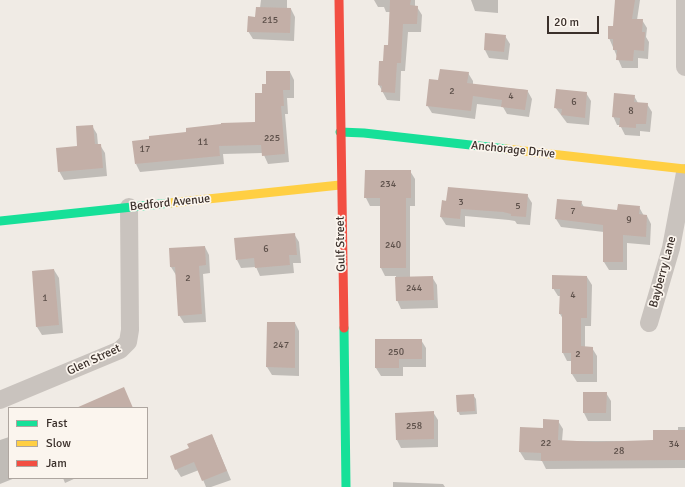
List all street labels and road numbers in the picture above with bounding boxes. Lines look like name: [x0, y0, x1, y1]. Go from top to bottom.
street label: Anchorage Drive: [470, 138, 556, 162]
street label: Bedford Avenue: [129, 192, 211, 214]
street label: Gulf Street: [333, 216, 349, 272]
street label: Bayberry Lane: [647, 235, 679, 309]
street label: Glen Street: [65, 341, 123, 379]

